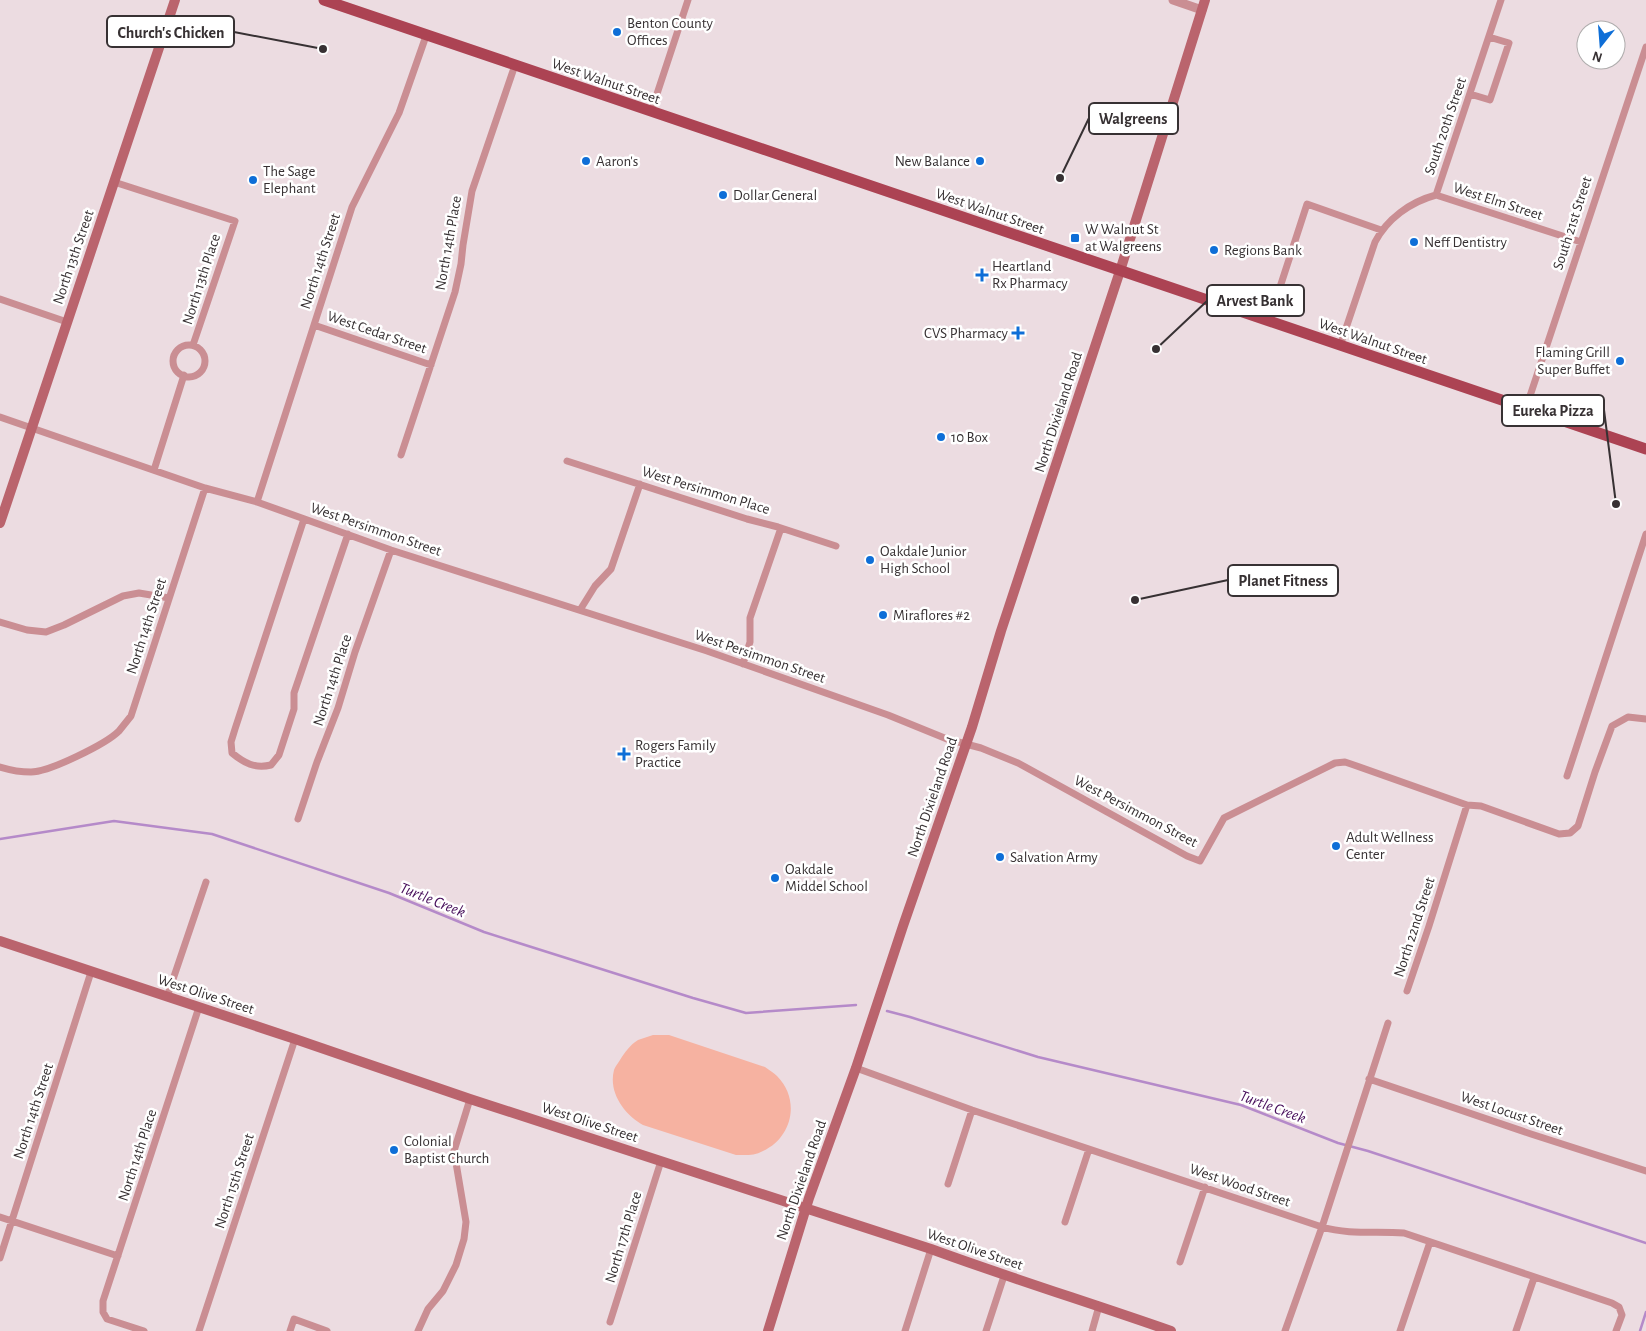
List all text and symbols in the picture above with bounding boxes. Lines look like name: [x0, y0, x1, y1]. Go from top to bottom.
callout: Church's Chicken: [107, 16, 234, 47]
place label: Benton County Offices: [627, 16, 713, 48]
north arrow: [1576, 20, 1626, 70]
text: Church's Chicken: [117, 25, 225, 41]
marker: Benton County Offices: [611, 26, 623, 38]
text: N: [1591, 48, 1604, 65]
street label: West Walnut Street: [550, 56, 662, 107]
street label: South 20th Street: [1422, 75, 1469, 177]
callout: Walgreens: [1089, 103, 1178, 134]
text: Walgreens: [1099, 111, 1167, 127]
place label: Aaron's: [596, 154, 638, 169]
place label: New Balance: [895, 154, 970, 169]
marker: Aaron's: [580, 155, 592, 167]
marker: New Balance: [974, 155, 986, 167]
place label: The Sage Elephant: [263, 164, 316, 196]
marker: The Sage Elephant: [247, 174, 259, 186]
street label: South 21st Street: [1550, 175, 1595, 272]
street label: West Elm Street: [1451, 180, 1545, 223]
street label: West Walnut Street: [934, 186, 1046, 237]
place label: Dollar General: [733, 188, 817, 203]
marker: Dollar General: [717, 189, 729, 201]
street label: North 14th Place: [433, 195, 464, 291]
street label: North 13th Street: [50, 208, 97, 306]
street label: North 14th Street: [298, 211, 343, 311]
place label: W Walnut St at Walgreens: [1085, 222, 1162, 254]
street label: North 13th Place: [180, 232, 223, 326]
marker: W Walnut St at Walgreens: [1069, 232, 1081, 244]
place label: Neff Dentistry: [1424, 235, 1508, 250]
marker: Neff Dentistry: [1408, 236, 1420, 248]
place label: Regions Bank: [1224, 243, 1302, 258]
marker: Regions Bank: [1208, 244, 1220, 256]
place label: Heartland Rx Pharmacy: [992, 259, 1068, 291]
marker: Heartland Rx Pharmacy: [976, 269, 988, 281]
callout: Arvest Bank: [1207, 285, 1304, 316]
text: Arvest Bank: [1217, 293, 1294, 309]
street label: West Cedar Street: [325, 308, 429, 357]
street label: West Walnut Street: [1317, 316, 1429, 367]
place label: CVS Pharmacy: [924, 326, 1009, 341]
marker: CVS Pharmacy: [1012, 327, 1024, 339]
place label: Flaming Grill Super Buffet: [1535, 345, 1610, 377]
street label: North Dixieland Road: [1032, 350, 1085, 474]
marker: Flaming Grill Super Buffet: [1614, 355, 1626, 367]
callout: Eureka Pizza: [1502, 395, 1604, 426]
text: Eureka Pizza: [1512, 403, 1594, 419]
place label: 10 Box: [951, 430, 989, 445]
marker: 10 Box: [935, 431, 947, 443]
street label: West Persimmon Place: [640, 464, 772, 517]
street label: West Persimmon Street: [309, 500, 443, 559]
place label: Oakdale Junior High School: [880, 544, 966, 576]
marker: Oakdale Junior High School: [864, 554, 876, 566]
callout: Planet Fitness: [1228, 565, 1338, 596]
text: Planet Fitness: [1238, 573, 1328, 589]
street label: North 14th Street: [124, 576, 169, 676]
place label: Miraflores #2: [893, 608, 970, 623]
marker: Miraflores #2: [877, 609, 889, 621]
street label: West Persimmon Street: [693, 627, 827, 686]
street label: North 14th Place: [311, 632, 354, 728]
street label: North Dixieland Road: [905, 735, 960, 859]
place label: Rogers Family Practice: [635, 738, 716, 770]
marker: Rogers Family Practice: [617, 747, 631, 761]
street label: West Persimmon Street: [1072, 773, 1200, 850]
place label: Adult Wellness Center: [1346, 830, 1434, 862]
marker: Adult Wellness Center: [1330, 840, 1342, 852]
place label: Salvation Army: [1010, 850, 1098, 865]
marker: Salvation Army: [994, 851, 1006, 863]
place label: Oakdale Middel School: [785, 862, 868, 894]
marker: Oakdale Middel School: [769, 872, 781, 884]
street label: North 22nd Street: [1391, 875, 1438, 979]
water label: Turtle Creek: [398, 880, 468, 920]
street label: West Olive Street: [156, 972, 256, 1017]
street label: North 14th Street: [11, 1061, 56, 1161]
water label: Turtle Creek: [1237, 1088, 1308, 1126]
street label: West Locust Street: [1459, 1089, 1565, 1138]
street label: West Olive Street: [540, 1100, 640, 1145]
street label: North 14th Place: [116, 1107, 159, 1203]
street label: North Dixieland Road: [774, 1118, 829, 1242]
street label: North 15th Street: [212, 1132, 257, 1230]
place label: Colonial Baptist Church: [404, 1134, 489, 1166]
marker: Colonial Baptist Church: [388, 1144, 400, 1156]
street label: West Wood Street: [1188, 1161, 1292, 1210]
street label: North 17th Place: [602, 1190, 645, 1285]
street label: West Olive Street: [925, 1226, 1025, 1273]

